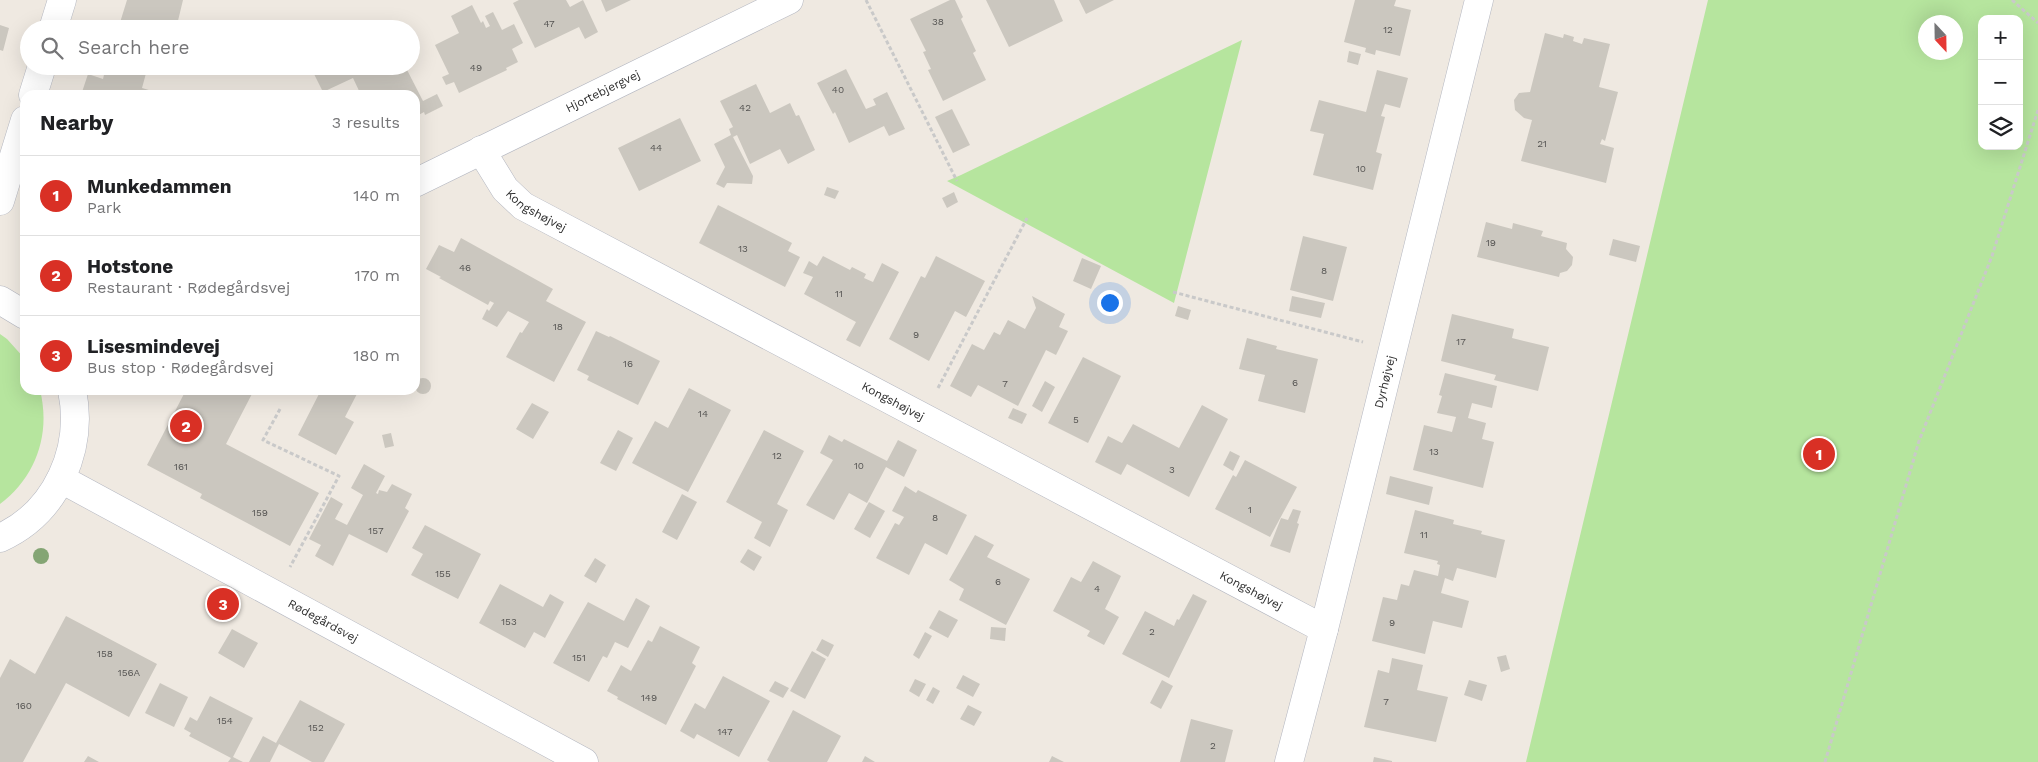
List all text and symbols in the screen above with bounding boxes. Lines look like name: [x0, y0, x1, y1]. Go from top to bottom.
north arrow: [1918, 15, 1963, 60]
map controls: [1978, 15, 2023, 150]
button: +: [1978, 15, 2023, 60]
house number: 38: [932, 16, 944, 27]
house number: 47: [543, 18, 555, 29]
search box: [20, 20, 420, 75]
house number: 12: [1383, 24, 1393, 35]
icon: search: [38, 34, 66, 62]
text: Search here: [78, 36, 189, 59]
button: −: [1978, 60, 2023, 105]
house number: 49: [470, 62, 482, 73]
street label: Hjortebjergvej: [563, 67, 642, 115]
house number: 40: [832, 84, 844, 95]
house number: 42: [739, 102, 751, 113]
button: layers: [1978, 105, 2023, 150]
text: Nearby: [40, 110, 113, 135]
text: 3 results: [332, 113, 400, 132]
house number: 21: [1537, 138, 1547, 149]
house number: 44: [650, 142, 662, 153]
house number: 10: [1356, 163, 1366, 174]
text: Munkedammen: [87, 175, 232, 198]
text: 1: [53, 186, 59, 205]
text: 140 m: [353, 186, 400, 205]
street label: Kongshøjvej: [503, 186, 569, 235]
text: Park: [87, 198, 121, 217]
house number: 19: [1486, 237, 1496, 248]
house number: 13: [738, 243, 748, 254]
text: Hotstone: [87, 255, 173, 278]
house number: 46: [459, 262, 471, 273]
house number: 8: [1321, 265, 1327, 276]
text: 2: [51, 266, 61, 285]
text: 170 m: [354, 266, 400, 285]
text: Restaurant · Rødegårdsvej: [87, 278, 290, 297]
house number: 11: [835, 288, 843, 299]
your location: [1097, 290, 1123, 316]
house number: 18: [553, 321, 563, 332]
house number: 9: [913, 329, 919, 340]
text: Lisesmindevej: [87, 335, 220, 358]
house number: 17: [1456, 336, 1466, 347]
text: 3: [51, 346, 61, 365]
text: 180 m: [353, 346, 400, 365]
street label: Dyrhøjvej: [1372, 354, 1398, 410]
text: Bus stop · Rødegårdsvej: [87, 358, 274, 377]
house number: 16: [623, 358, 633, 369]
house number: 6: [1292, 377, 1298, 388]
house number: 7: [1002, 378, 1008, 389]
street label: Kongshøjvej: [859, 379, 927, 424]
pin: 2: [170, 407, 202, 445]
house number: 14: [698, 408, 708, 419]
house number: 5: [1073, 414, 1079, 425]
pin: 1: [1803, 435, 1835, 473]
house number: 13: [1429, 446, 1439, 457]
house number: 12: [772, 450, 782, 461]
house number: 10: [854, 460, 864, 471]
house number: 161: [174, 461, 188, 472]
house number: 3: [1169, 464, 1175, 475]
house number: 1: [1248, 504, 1252, 515]
house number: 159: [252, 507, 268, 518]
house number: 8: [932, 512, 938, 523]
house number: 157: [368, 525, 384, 536]
house number: 11: [1420, 529, 1428, 540]
house number: 155: [435, 568, 451, 579]
street label: Kongshøjvej: [1217, 568, 1285, 613]
house number: 6: [995, 576, 1001, 587]
house number: 4: [1094, 583, 1100, 594]
pin: 3: [207, 585, 239, 623]
street label: Rødegårdsvej: [286, 596, 360, 645]
house number: 153: [501, 616, 517, 627]
house number: 9: [1389, 617, 1395, 628]
house number: 2: [1149, 626, 1155, 637]
house number: 158: [97, 648, 113, 659]
house number: 151: [572, 652, 586, 663]
house number: 156A: [118, 667, 141, 678]
house number: 149: [641, 692, 657, 703]
house number: 7: [1383, 696, 1389, 707]
house number: 160: [16, 700, 32, 711]
house number: 154: [217, 715, 233, 726]
house number: 152: [308, 722, 324, 733]
house number: 147: [717, 726, 733, 737]
house number: 2: [1210, 740, 1216, 751]

